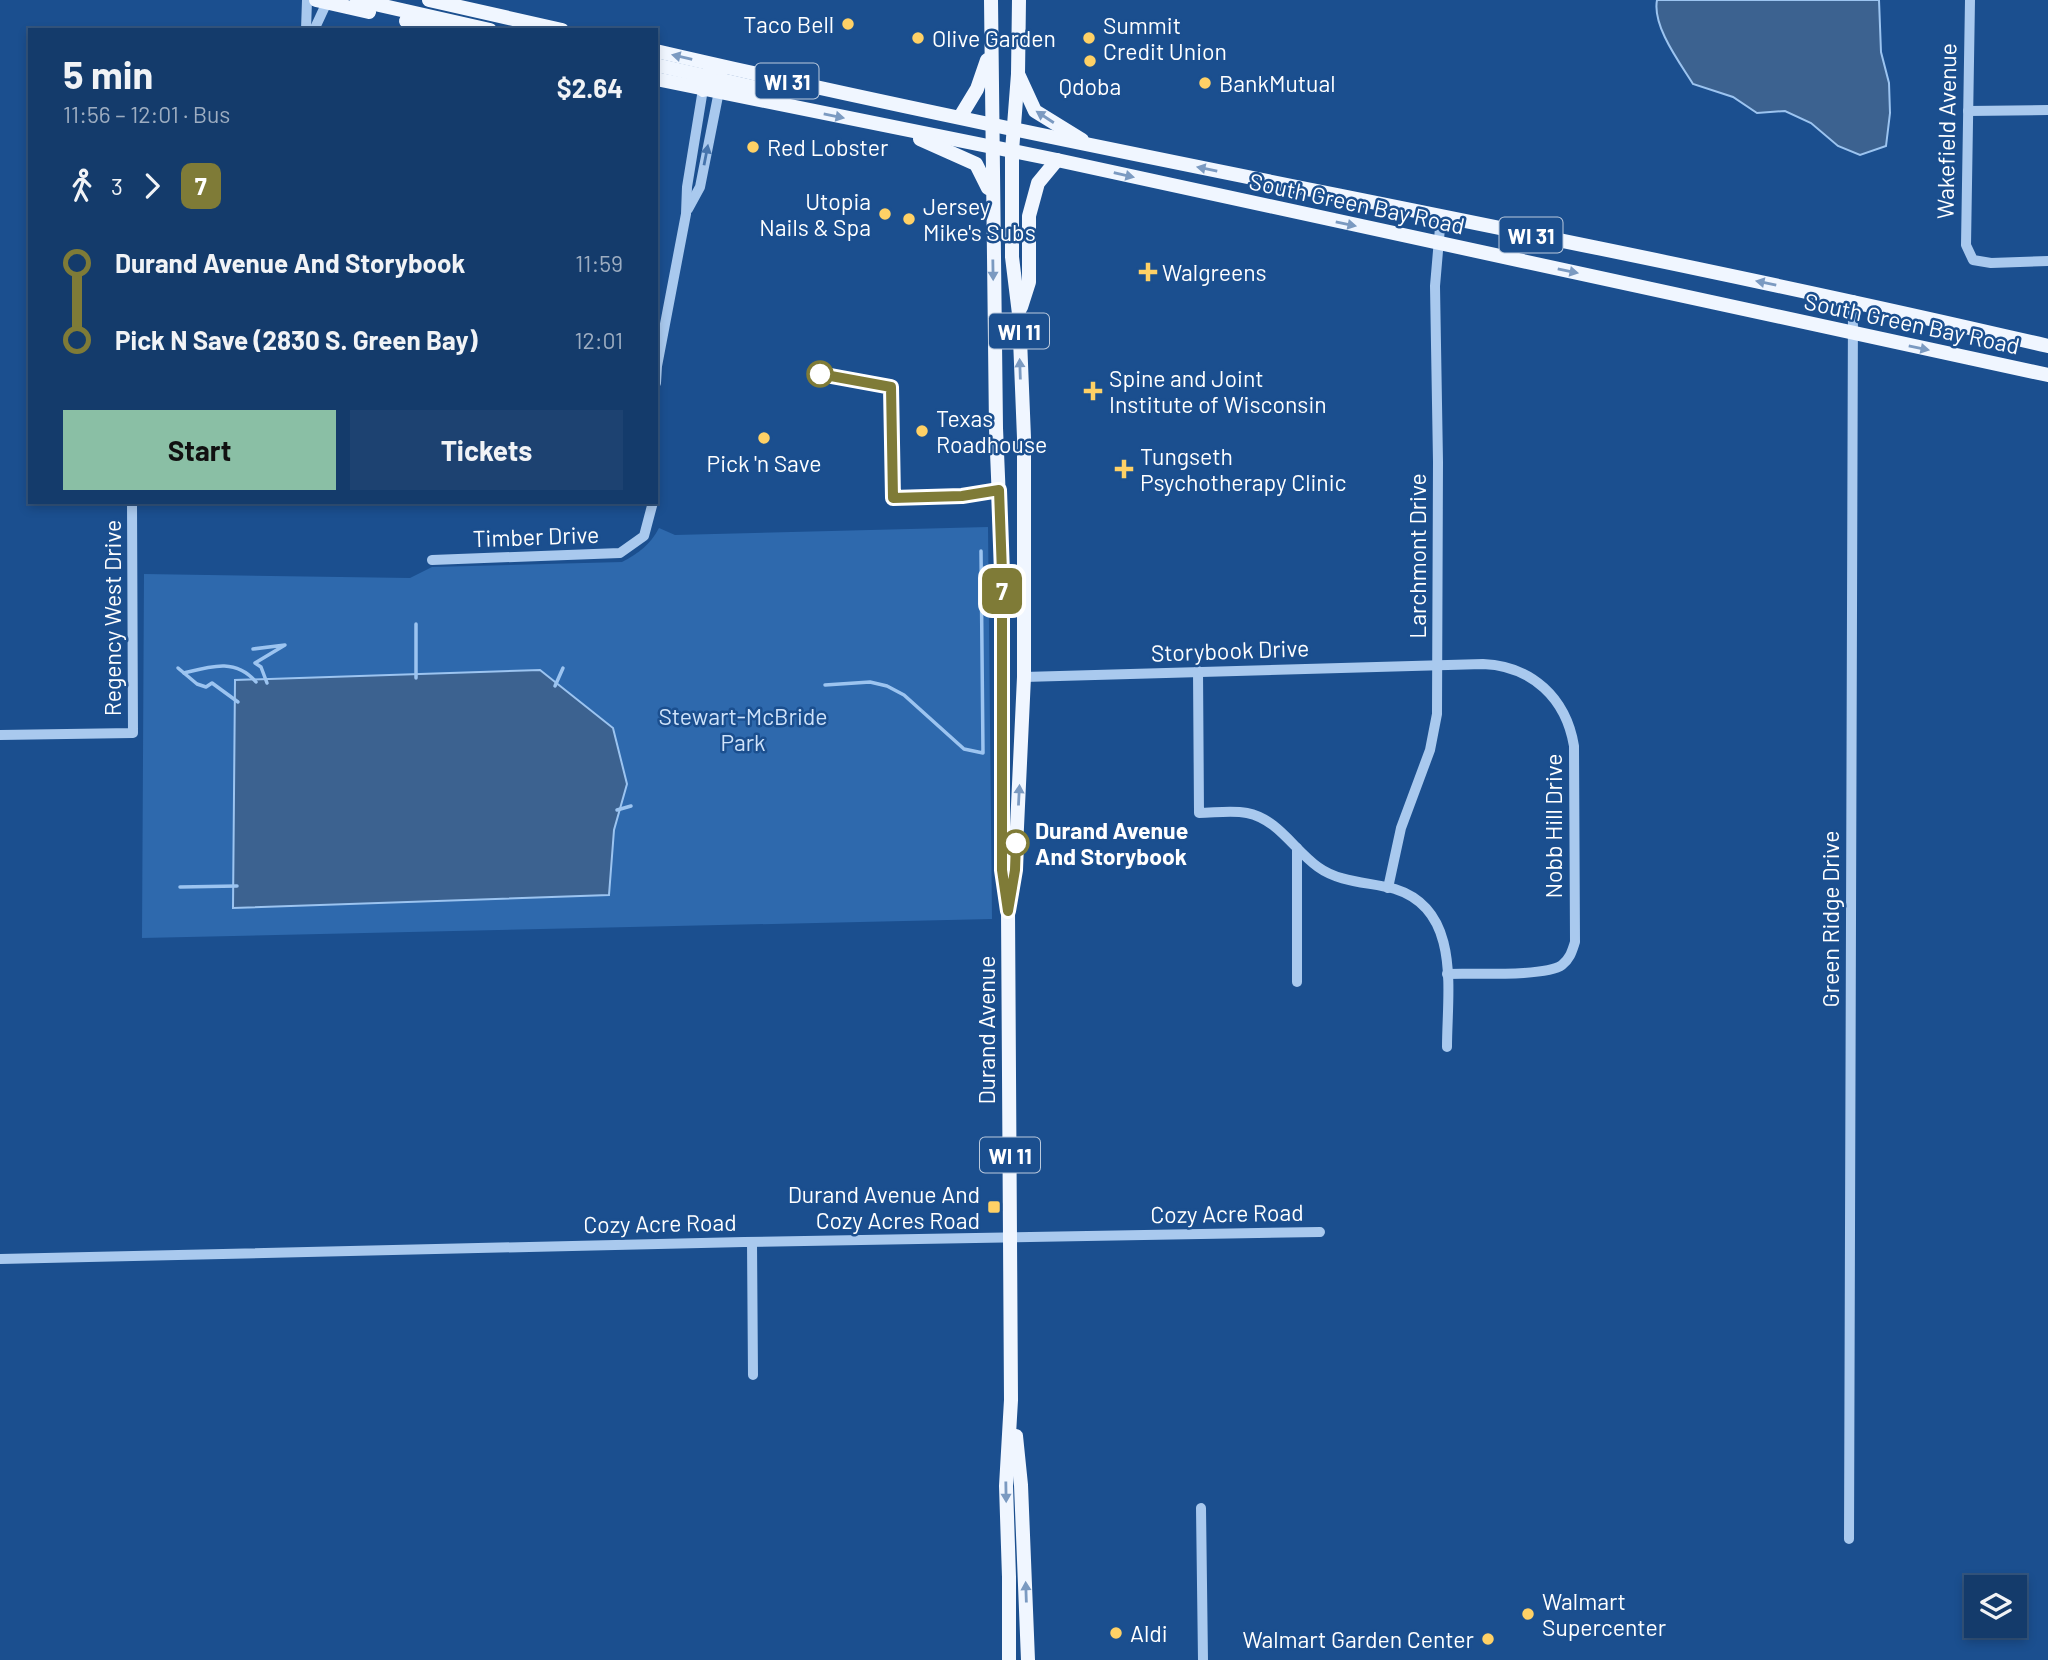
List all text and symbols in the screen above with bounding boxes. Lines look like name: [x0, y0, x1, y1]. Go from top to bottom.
place label: Taco Bell: [743, 10, 834, 38]
place label: Summit Credit Union: [1103, 11, 1227, 65]
marker: Taco Bell: [840, 16, 856, 32]
place label: Olive Garden: [932, 24, 1056, 52]
marker: Olive Garden: [910, 30, 926, 46]
marker: Summit Credit Union: [1081, 30, 1097, 46]
street label: Wakefield Avenue: [1930, 43, 1962, 219]
text: 5 min: [63, 51, 153, 97]
one-way arrow: [671, 52, 693, 63]
marker: Qdoba: [1082, 53, 1098, 69]
road number: WI 31: [756, 64, 818, 98]
place label: BankMutual: [1219, 69, 1335, 97]
text: $2.64: [557, 72, 623, 103]
place label: Qdoba: [1059, 72, 1121, 100]
marker: BankMutual: [1197, 75, 1213, 91]
text: 11:56 – 12:01 · Bus: [63, 100, 230, 128]
one-way arrow: [823, 110, 845, 121]
one-way arrow: [1035, 110, 1055, 123]
place label: Red Lobster: [767, 133, 889, 161]
marker: Red Lobster: [745, 139, 761, 155]
one-way arrow: [701, 144, 712, 166]
one-way arrow: [1196, 163, 1218, 174]
street label: South Green Bay Road: [1247, 166, 1467, 240]
icon: walk: [63, 167, 101, 205]
icon: forward: [133, 167, 171, 205]
one-way arrow: [1113, 170, 1135, 181]
text: 7: [195, 171, 207, 200]
text: 3: [111, 172, 123, 200]
place label: Utopia Nails & Spa: [759, 187, 871, 241]
place label: Jersey Mike's Subs: [923, 192, 1036, 246]
marker: Utopia Nails & Spa: [877, 206, 893, 222]
marker: Jersey Mike's Subs: [901, 211, 917, 227]
road number: WI 31: [1500, 218, 1562, 252]
one-way arrow: [1335, 219, 1357, 230]
text: Durand Avenue And Storybook: [115, 247, 465, 278]
text: 11:59: [575, 249, 623, 277]
place label: Walgreens: [1162, 258, 1267, 286]
one-way arrow: [988, 259, 999, 281]
marker: Walgreens: [1140, 264, 1156, 280]
one-way arrow: [1557, 266, 1579, 277]
one-way arrow: [1755, 277, 1777, 288]
street label: South Green Bay Road: [1802, 286, 2022, 360]
road number: WI 11: [989, 314, 1049, 348]
text: Pick N Save (2830 S. Green Bay): [115, 324, 478, 355]
text: 12:01: [574, 326, 623, 354]
one-way arrow: [1908, 342, 1930, 353]
one-way arrow: [1015, 358, 1026, 380]
unlabelled marker: [807, 361, 833, 387]
place label: Spine and Joint Institute of Wisconsin: [1109, 364, 1327, 418]
marker: Spine and Joint Institute of Wisconsin: [1083, 381, 1103, 401]
place label: Texas Roadhouse: [936, 404, 1047, 458]
button: Start: [63, 410, 336, 490]
button: Tickets: [350, 410, 623, 490]
marker: Texas Roadhouse: [914, 423, 930, 439]
marker: Pick 'n Save: [756, 430, 772, 446]
place label: Tungseth Psychotherapy Clinic: [1140, 442, 1347, 496]
place label: Pick 'n Save: [707, 449, 821, 477]
marker: Tungseth Psychotherapy Clinic: [1114, 459, 1134, 479]
street label: Larchmont Drive: [1403, 473, 1431, 639]
street label: Regency West Drive: [98, 520, 126, 716]
street label: Timber Drive: [472, 520, 600, 552]
line badge: 7: [979, 568, 1025, 614]
text: 7: [996, 576, 1008, 605]
street label: Storybook Drive: [1150, 633, 1310, 667]
park label: Stewart-McBride Park: [658, 702, 828, 756]
street label: Nobb Hill Drive: [1539, 753, 1567, 899]
one-way arrow: [1013, 783, 1024, 805]
place label: Durand Avenue And Storybook: [1035, 816, 1188, 870]
marker: Durand Avenue And Storybook: [1003, 830, 1029, 856]
street label: Green Ridge Drive: [1816, 831, 1844, 1007]
street label: Durand Avenue: [972, 956, 1000, 1104]
road number: WI 11: [980, 1138, 1040, 1172]
place label: Durand Avenue And Cozy Acres Road: [788, 1180, 980, 1234]
street label: Cozy Acre Road: [1150, 1198, 1304, 1228]
marker: Durand Avenue And Cozy Acres Road: [986, 1199, 1002, 1215]
street label: Cozy Acre Road: [583, 1208, 737, 1238]
one-way arrow: [1000, 1481, 1012, 1503]
map controls: [1964, 1575, 2027, 1638]
button: layers: [1964, 1575, 2027, 1638]
one-way arrow: [1021, 1581, 1032, 1603]
place label: Walmart Supercenter: [1542, 1587, 1667, 1641]
marker: Walmart Supercenter: [1520, 1606, 1536, 1622]
place label: Aldi: [1130, 1619, 1168, 1647]
marker: Aldi: [1108, 1625, 1124, 1641]
place label: Walmart Garden Center: [1242, 1625, 1475, 1653]
marker: Walmart Garden Center: [1480, 1631, 1496, 1647]

